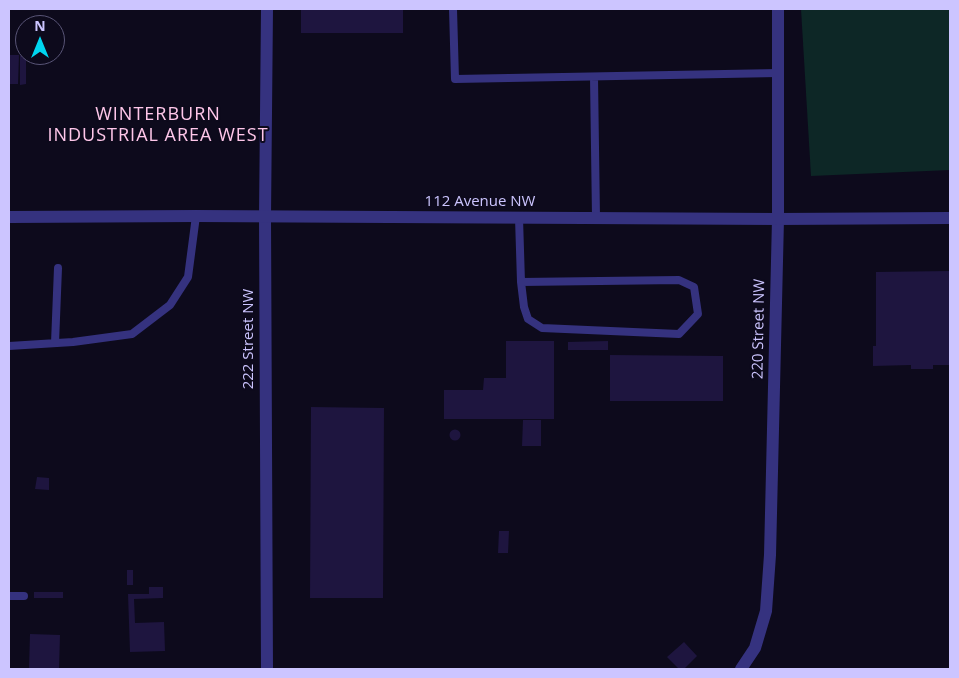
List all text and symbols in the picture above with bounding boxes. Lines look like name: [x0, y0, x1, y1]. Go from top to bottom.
north arrow: [15, 15, 65, 65]
text: N: [34, 16, 46, 35]
district label: WINTERBURN INDUSTRIAL AREA WEST: [45, 104, 271, 146]
street label: 112 Avenue NW: [425, 193, 535, 211]
street label: 220 Street NW: [749, 279, 769, 379]
street label: 222 Street NW: [240, 289, 258, 389]

